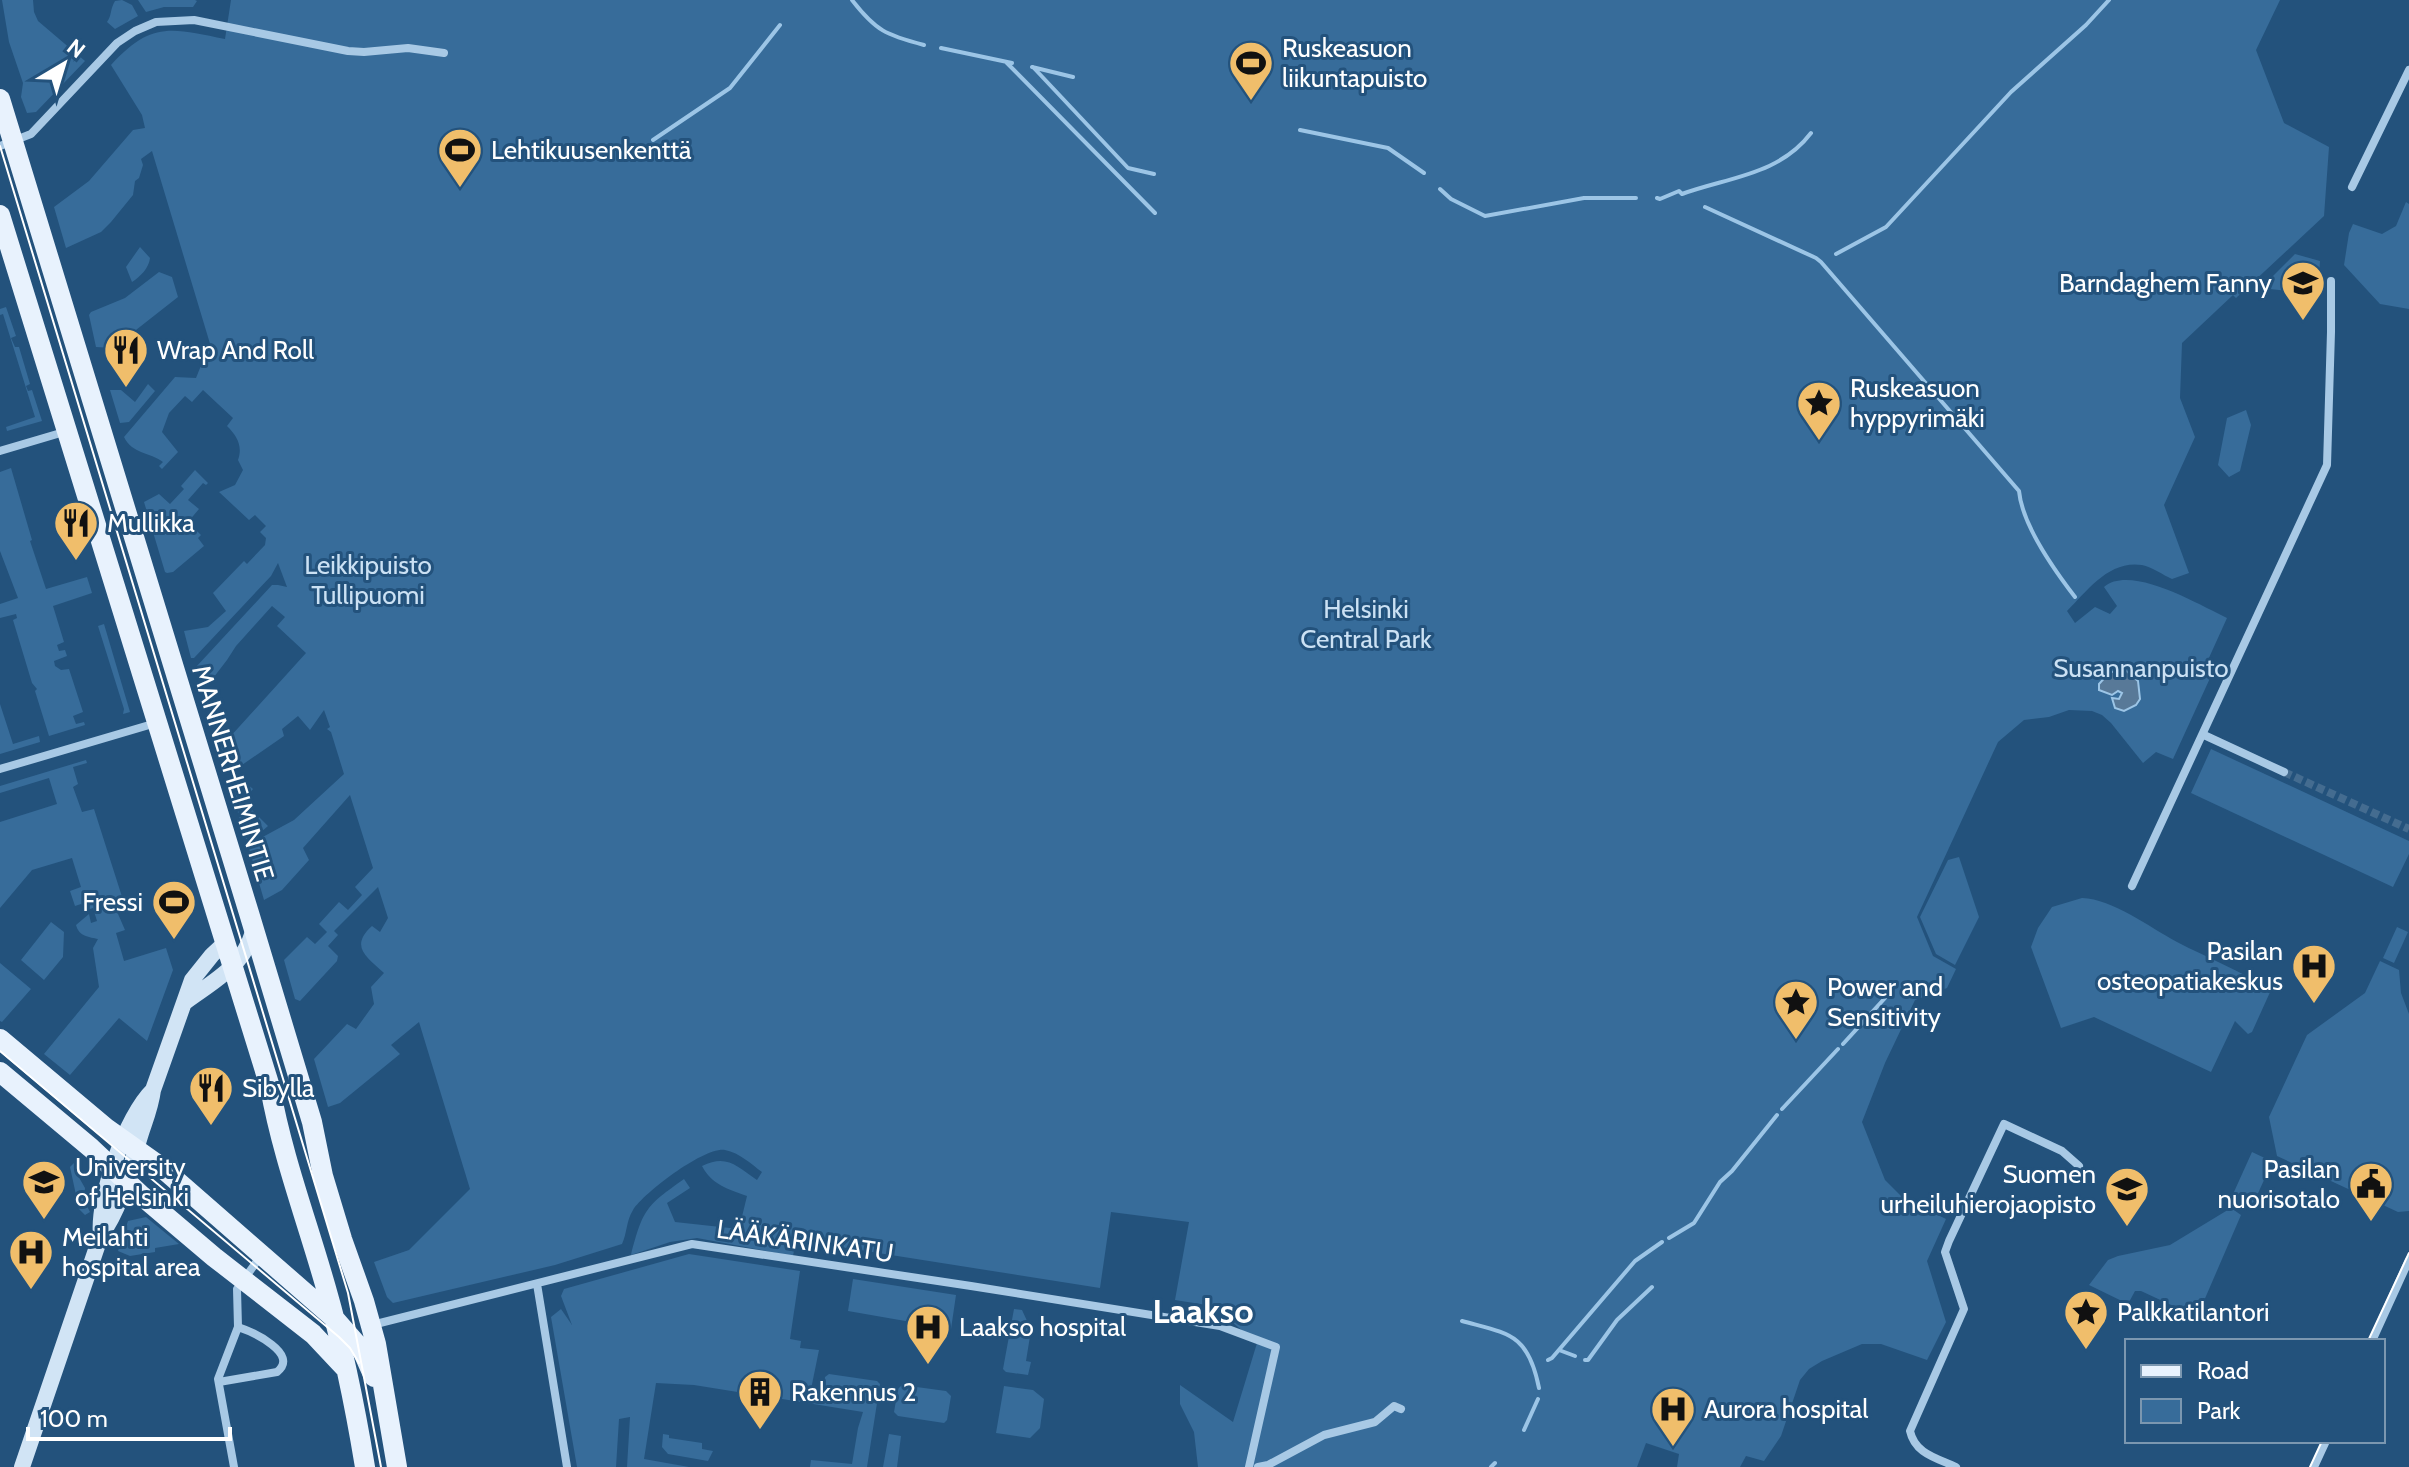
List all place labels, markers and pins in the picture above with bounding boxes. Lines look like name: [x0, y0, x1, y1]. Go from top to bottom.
place label: Ruskeasuon liikuntapuisto: [1282, 32, 1427, 94]
sports icon: Ruskeasuon liikuntapuisto: [1227, 39, 1275, 102]
sports icon: Lehtikuusenkenttä: [436, 126, 484, 189]
place label: Lehtikuusenkenttä: [491, 134, 692, 166]
school or university icon: Barndaghem Fanny: [2279, 259, 2327, 322]
place label: Barndaghem Fanny: [2059, 267, 2272, 299]
restaurant icon: Wrap And Roll: [102, 326, 150, 389]
place label: Wrap And Roll: [157, 334, 314, 366]
place label: Ruskeasuon hyppyrimäki: [1850, 372, 1985, 434]
place icon: Ruskeasuon hyppyrimäki: [1795, 379, 1843, 442]
restaurant icon: Mullikka: [52, 499, 100, 562]
place label: Mullikka: [107, 507, 195, 539]
sports icon: Fressi: [150, 878, 198, 941]
place label: Fressi: [82, 886, 143, 918]
place label: Pasilan osteopatiakeskus: [2097, 935, 2283, 997]
hospital icon: Pasilan osteopatiakeskus: [2290, 942, 2338, 1005]
place label: Power and Sensitivity: [1827, 971, 1943, 1033]
place icon: Power and Sensitivity: [1772, 978, 1820, 1041]
restaurant icon: Sibylla: [187, 1064, 235, 1127]
place label: Sibylla: [242, 1072, 315, 1104]
place label: University of Helsinki: [75, 1151, 189, 1213]
place label: Pasilan nuorisotalo: [2217, 1153, 2340, 1215]
school or university icon: University of Helsinki: [20, 1158, 68, 1221]
place label: Suomen urheiluhierojaopisto: [1880, 1158, 2096, 1220]
public building icon: Pasilan nuorisotalo: [2347, 1160, 2395, 1223]
school or university icon: Suomen urheiluhierojaopisto: [2103, 1165, 2151, 1228]
place label: Meilahti hospital area: [62, 1221, 201, 1283]
hospital icon: Meilahti hospital area: [7, 1228, 55, 1291]
place icon: Palkkatilantori: [2062, 1288, 2110, 1351]
place label: Palkkatilantori: [2117, 1296, 2269, 1328]
hospital icon: Laakso hospital: [904, 1303, 952, 1366]
place label: Laakso hospital: [959, 1311, 1126, 1343]
building icon: Rakennus 2: [736, 1368, 784, 1431]
place label: Rakennus 2: [791, 1376, 916, 1408]
hospital icon: Aurora hospital: [1649, 1385, 1697, 1448]
place label: Aurora hospital: [1704, 1393, 1868, 1425]

